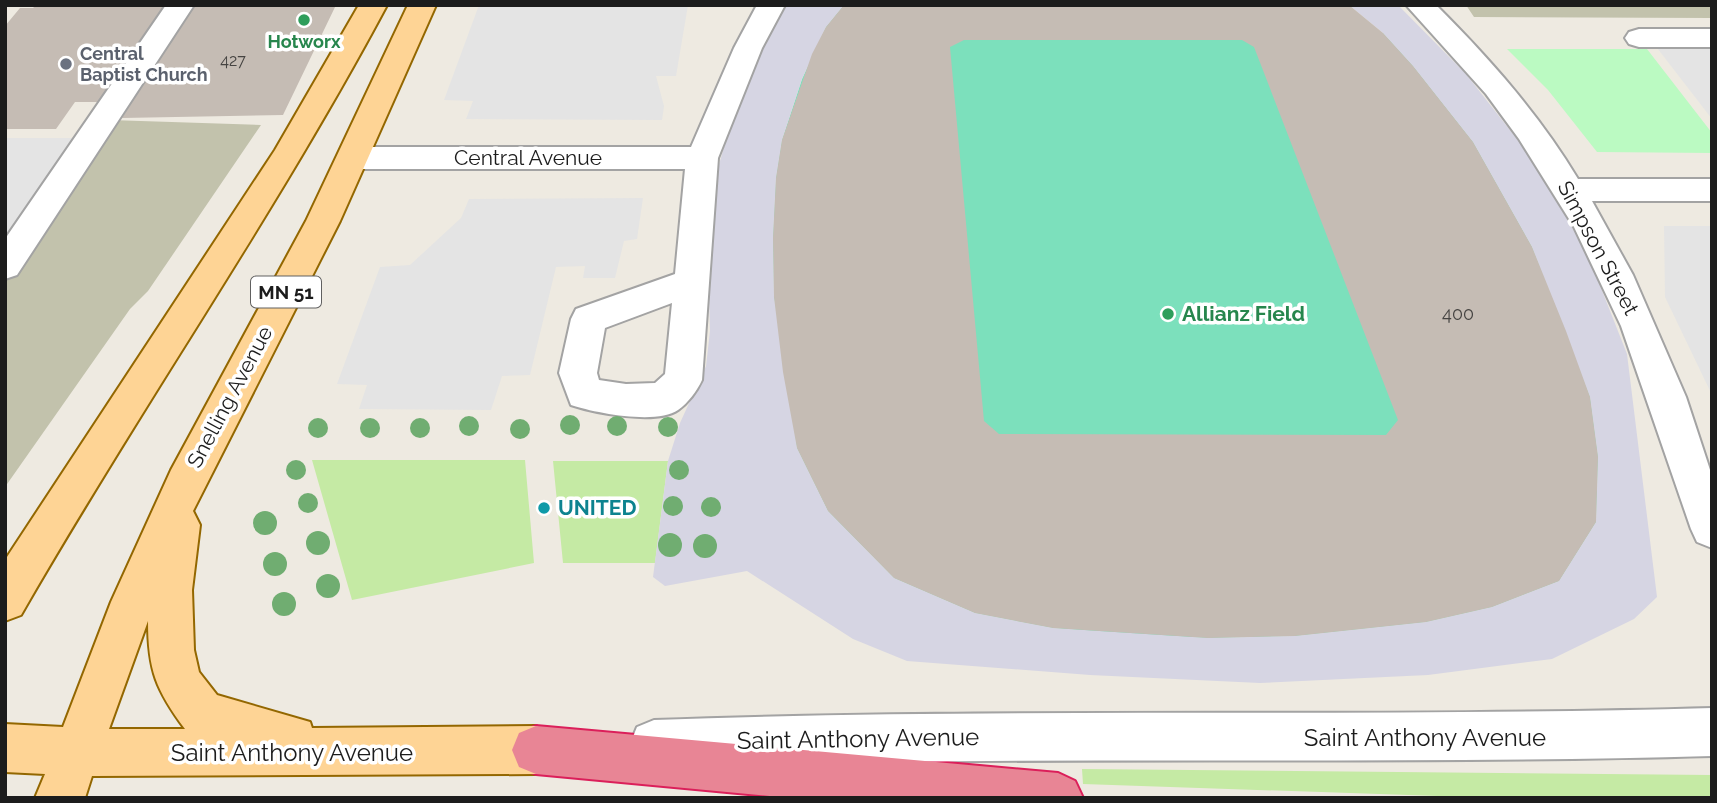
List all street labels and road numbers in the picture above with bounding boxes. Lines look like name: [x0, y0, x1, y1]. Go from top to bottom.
street label: Central Avenue: [454, 145, 602, 170]
street label: Simpson Street: [1553, 177, 1644, 319]
road number: MN 51: [251, 276, 321, 308]
street label: Snelling Avenue: [182, 322, 277, 472]
street label: Saint Anthony Avenue: [737, 722, 979, 755]
street label: Saint Anthony Avenue: [1304, 723, 1546, 752]
street label: Saint Anthony Avenue: [171, 738, 413, 767]

